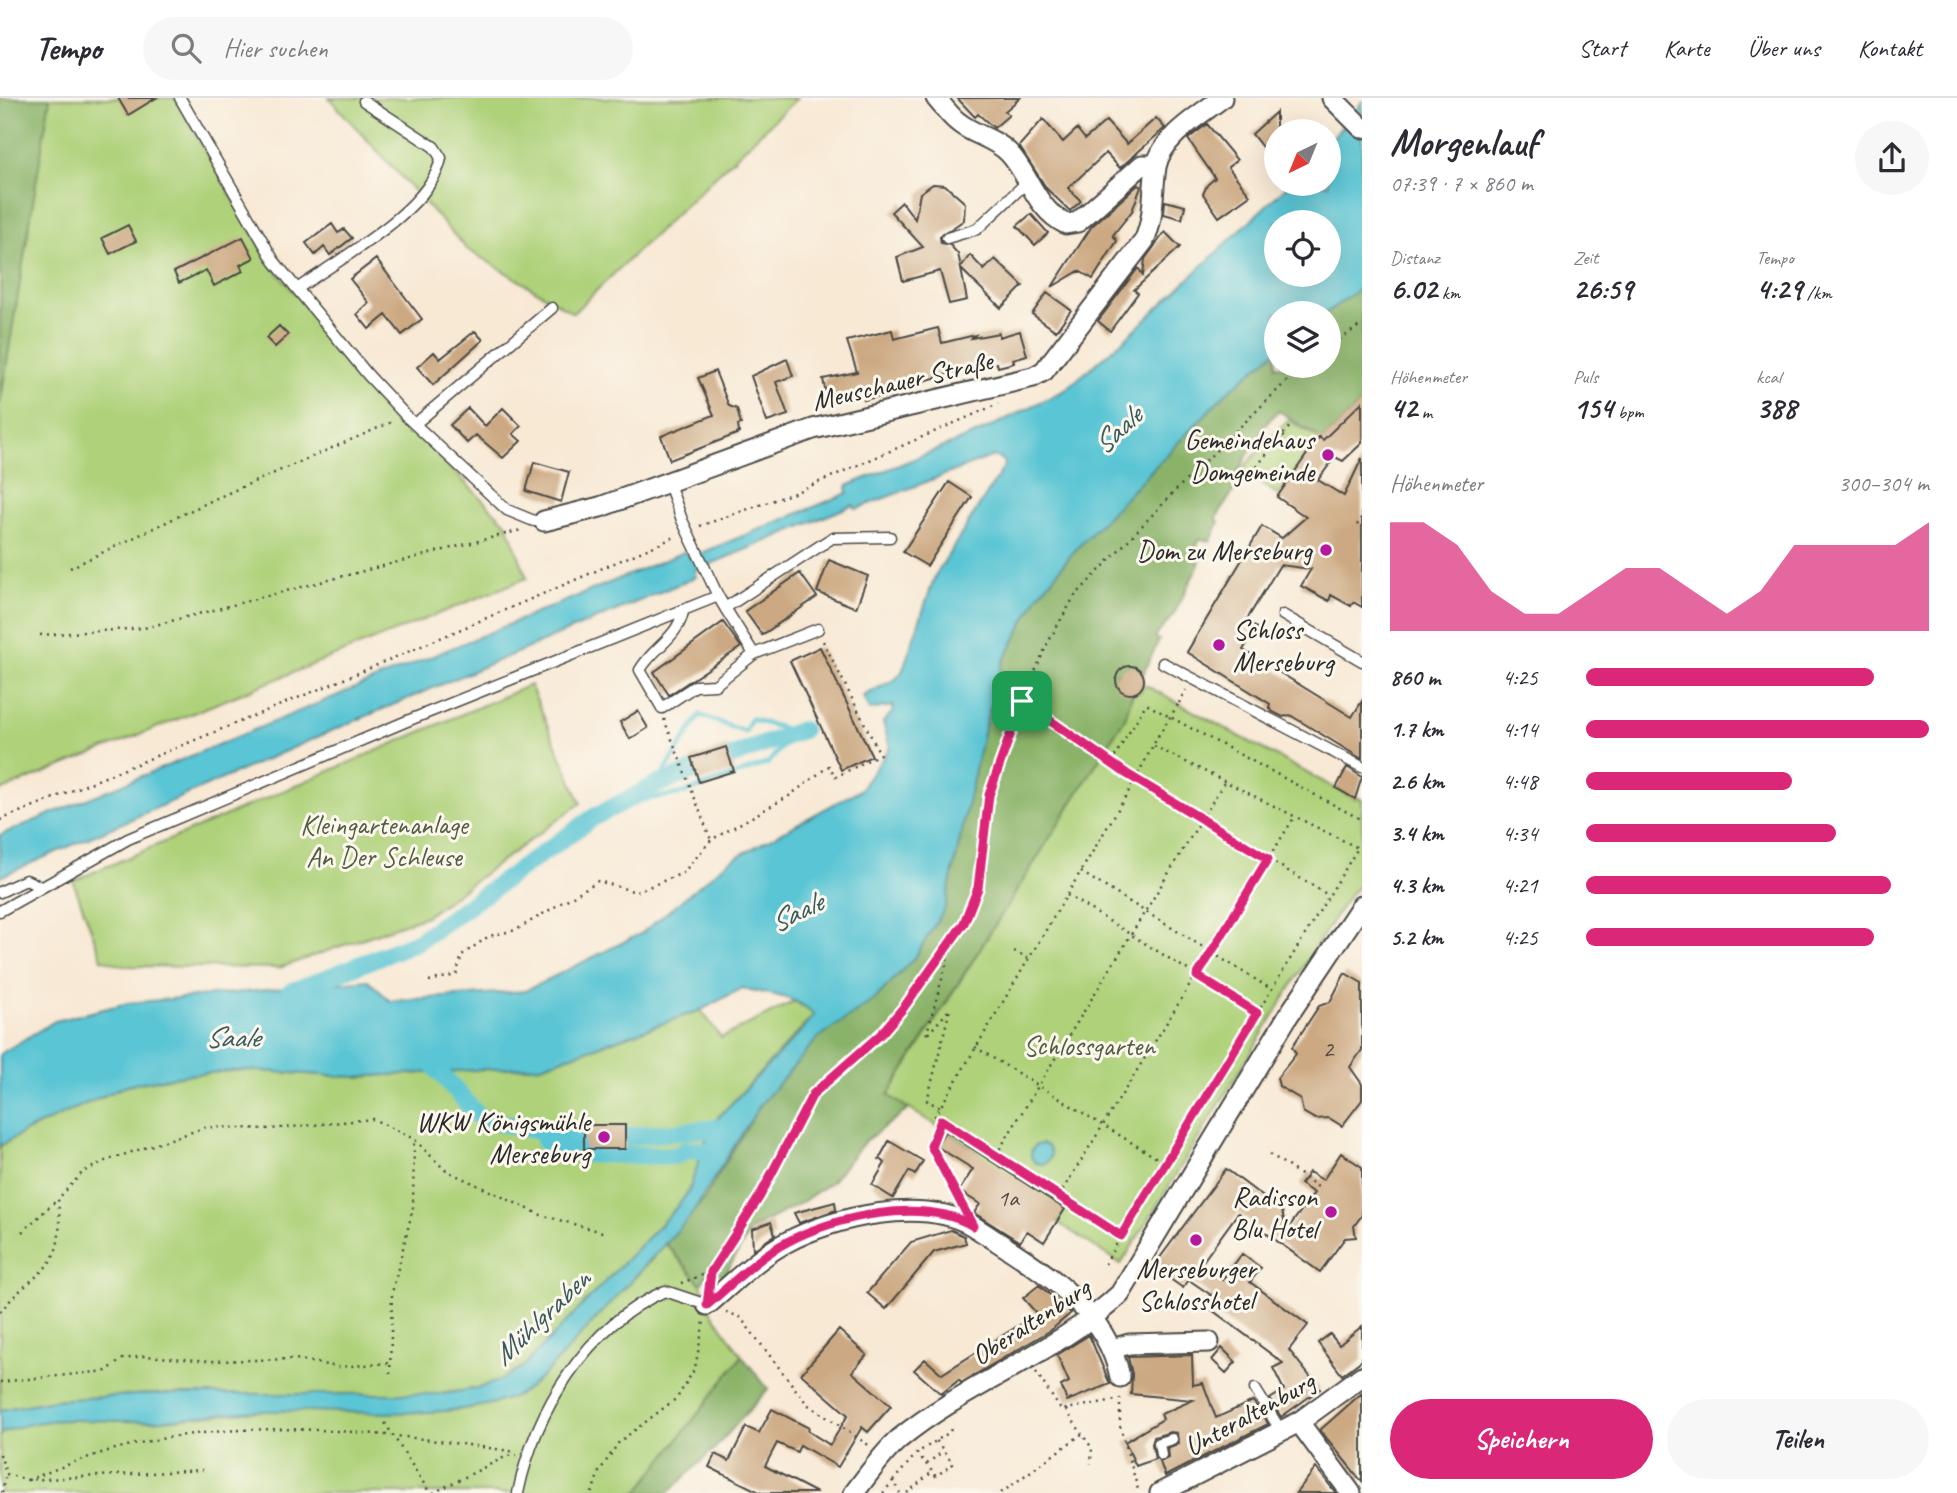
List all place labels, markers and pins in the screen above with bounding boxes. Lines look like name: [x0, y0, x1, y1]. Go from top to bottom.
place label: Gemeindehaus Domgemeinde: [1184, 422, 1316, 489]
marker: Gemeindehaus Domgemeinde: [1320, 447, 1336, 463]
place label: Dom zu Merseburg: [1137, 533, 1313, 568]
marker: Dom zu Merseburg: [1318, 542, 1334, 558]
place label: Schloss Merseburg: [1233, 612, 1336, 679]
marker: Schloss Merseburg: [1211, 637, 1227, 653]
pin: [992, 671, 1052, 731]
place label: WKW Königsmühle Merseburg: [416, 1104, 592, 1171]
marker: WKW Königsmühle Merseburg: [596, 1129, 612, 1145]
place label: Radisson Blu Hotel: [1232, 1179, 1322, 1246]
marker: Radisson Blu Hotel: [1323, 1204, 1339, 1220]
marker: Merseburger Schlosshotel: [1188, 1232, 1204, 1248]
place label: Merseburger Schlosshotel: [1136, 1251, 1259, 1318]

